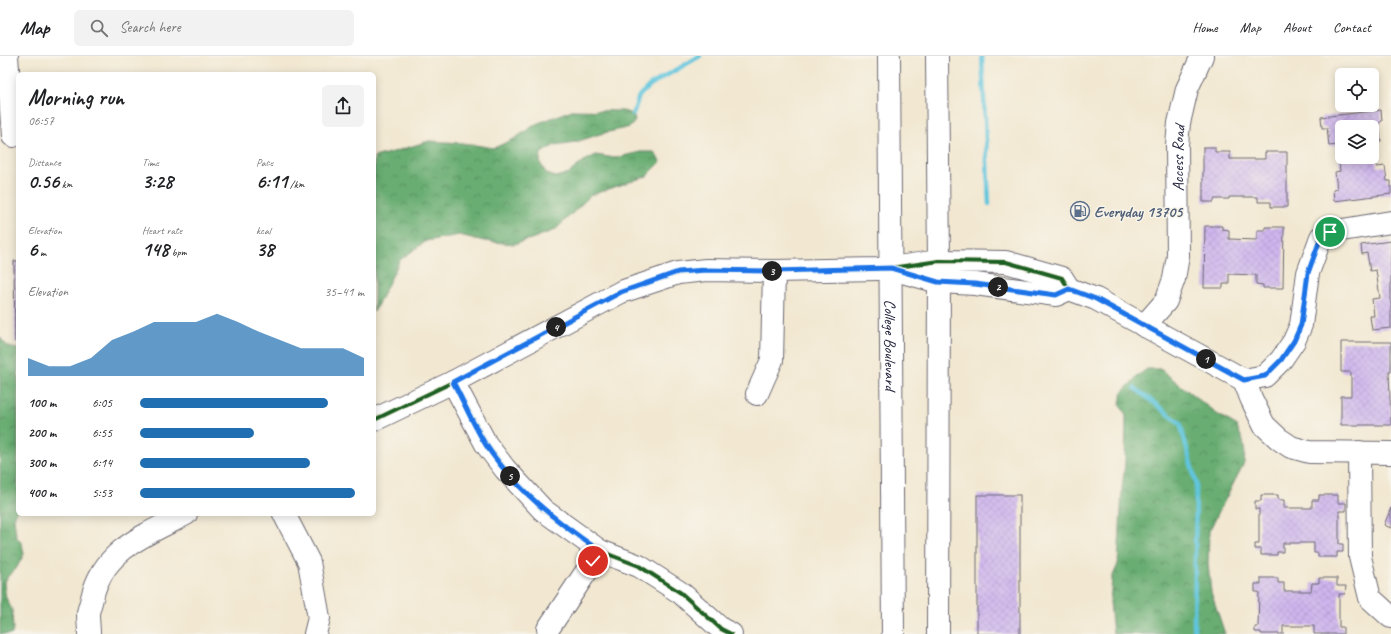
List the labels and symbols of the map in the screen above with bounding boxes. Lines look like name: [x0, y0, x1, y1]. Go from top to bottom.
street label: Access Road: [1168, 121, 1190, 191]
fuel station icon: Everyday 13705: [1069, 200, 1091, 222]
place label: Everyday 13705: [1094, 202, 1184, 222]
pin: [1313, 215, 1347, 249]
pin: 3: [762, 261, 782, 281]
pin: 2: [988, 277, 1008, 297]
street label: College Boulevard: [880, 300, 900, 393]
pin: 4: [546, 317, 566, 337]
pin: 1: [1196, 349, 1216, 369]
pin: 5: [500, 466, 520, 486]
pin: [576, 544, 610, 578]

